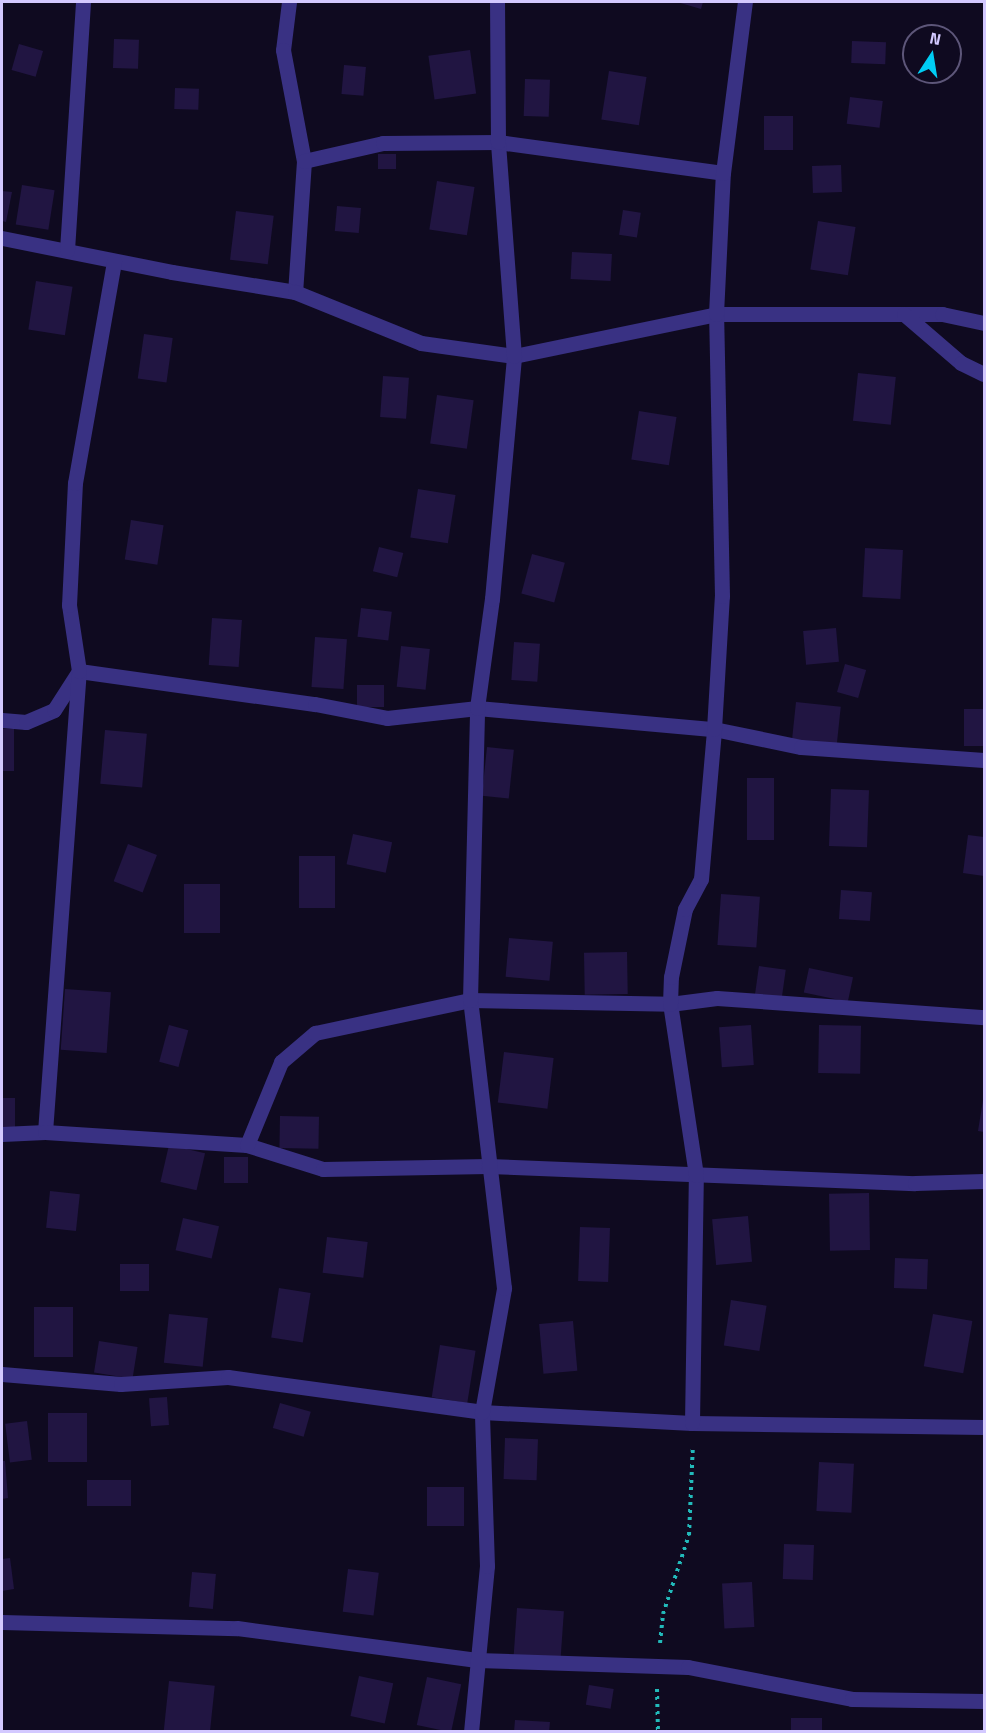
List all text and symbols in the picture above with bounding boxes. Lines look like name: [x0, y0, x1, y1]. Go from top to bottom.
north arrow: [902, 24, 962, 84]
text: N: [927, 25, 943, 51]

